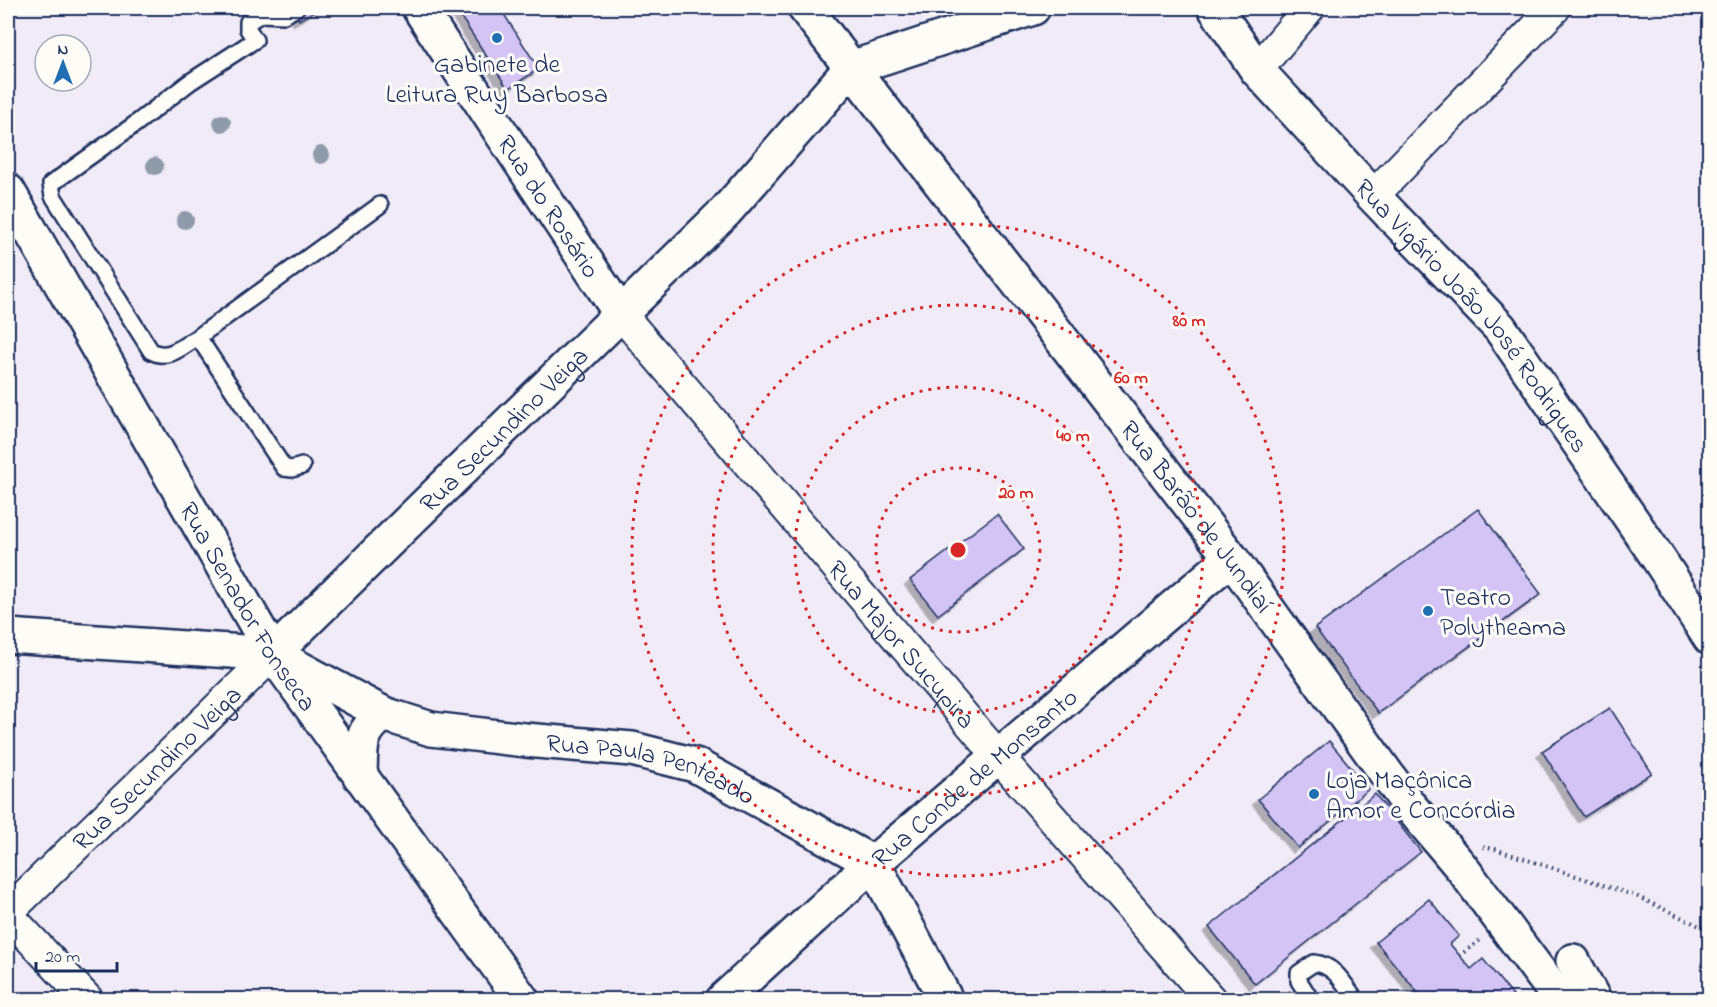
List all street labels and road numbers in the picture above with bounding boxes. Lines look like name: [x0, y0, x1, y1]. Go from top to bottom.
street label: Rua do Rosário: [486, 128, 608, 287]
street label: Rua Vigário João José Rodrigues: [1344, 171, 1597, 462]
street label: Rua Secundino Veiga: [412, 339, 599, 523]
street label: Rua Barão de Jundiaí: [1109, 413, 1281, 622]
street label: Rua Senador Fonseca: [168, 496, 325, 720]
street label: Rua Major Sucupira: [817, 553, 983, 739]
street label: Rua Secundino Veiga: [65, 678, 252, 861]
street label: Rua Conde de Monsanto: [865, 680, 1088, 878]
street label: Rua Paula Penteado: [545, 726, 761, 816]

